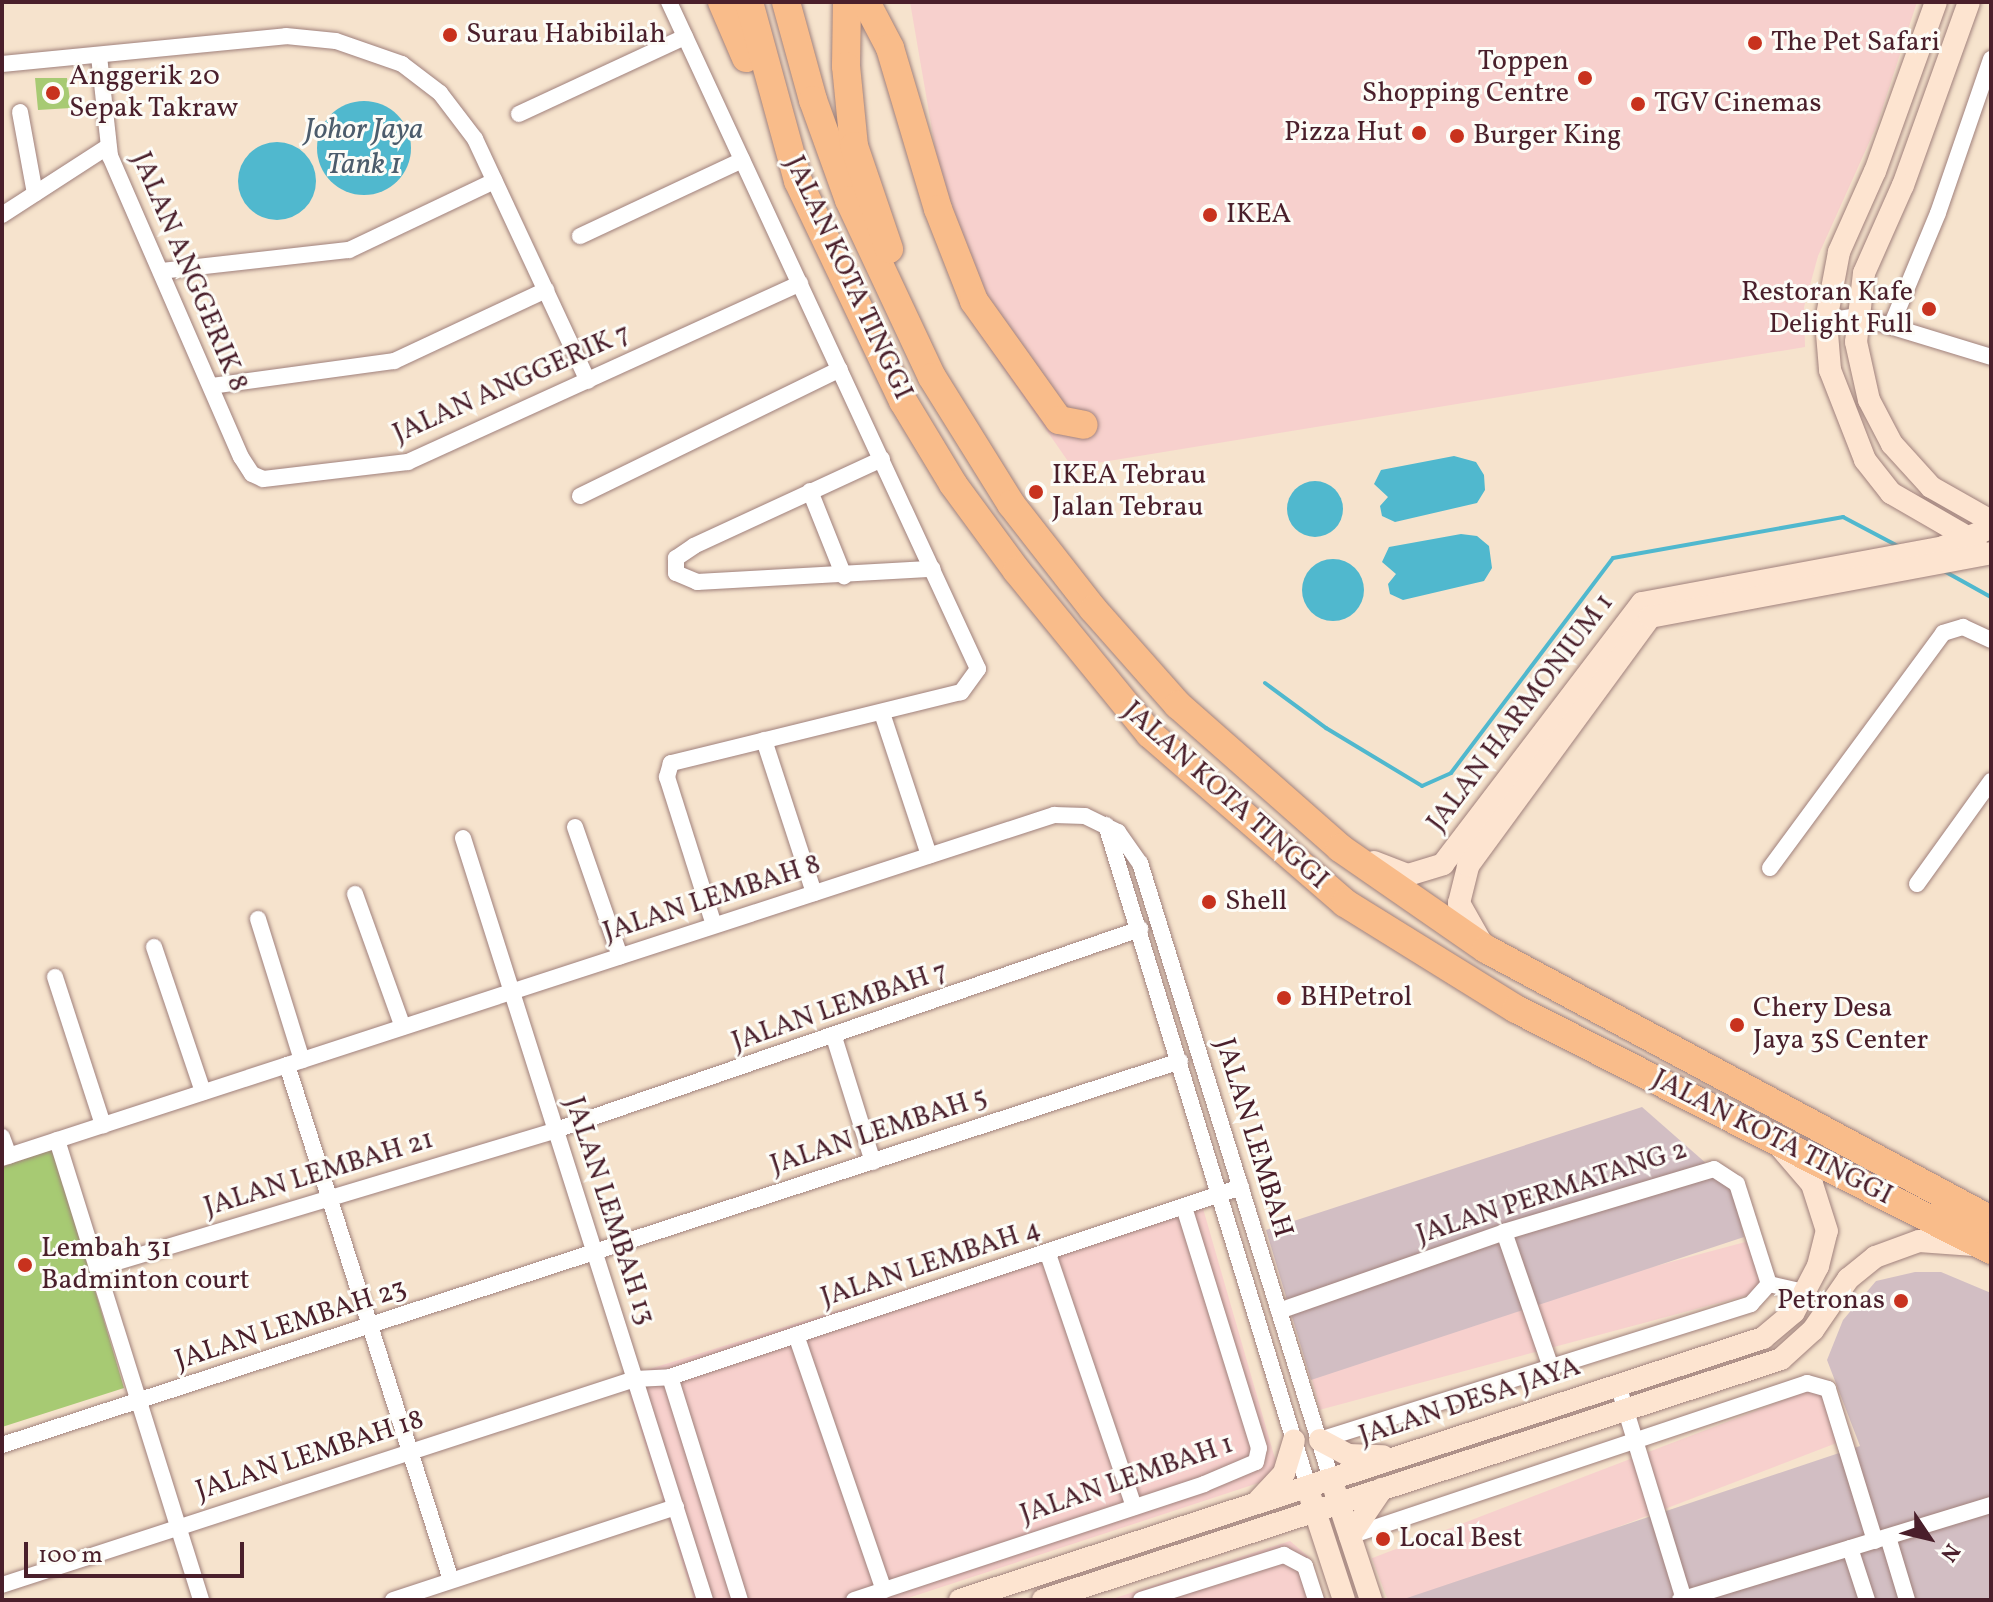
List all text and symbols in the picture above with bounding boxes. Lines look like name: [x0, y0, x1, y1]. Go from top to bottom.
place label: Surau Habibilah: [466, 18, 666, 52]
marker: Surau Habibilah: [441, 26, 459, 44]
place label: The Pet Safari: [1771, 26, 1940, 60]
marker: The Pet Safari: [1746, 34, 1764, 52]
place label: Toppen Shopping Centre: [1362, 45, 1569, 111]
place label: Anggerik 20 Sepak Takraw: [69, 60, 239, 126]
marker: Toppen Shopping Centre: [1576, 69, 1594, 87]
marker: Anggerik 20 Sepak Takraw: [44, 84, 62, 102]
place label: TGV Cinemas: [1654, 87, 1822, 121]
marker: TGV Cinemas: [1629, 95, 1647, 113]
water label: Johor Jaya Tank 1: [305, 112, 423, 182]
place label: Pizza Hut: [1284, 116, 1403, 150]
place label: Burger King: [1473, 119, 1621, 153]
marker: Pizza Hut: [1410, 124, 1428, 142]
marker: Burger King: [1448, 127, 1466, 145]
street label: JALAN ANGGERIK 8: [123, 147, 255, 397]
street label: JALAN KOTA TINGGI: [777, 150, 919, 406]
place label: IKEA: [1226, 198, 1291, 232]
marker: IKEA: [1201, 206, 1219, 224]
place label: Restoran Kafe Delight Full: [1741, 276, 1913, 342]
marker: Restoran Kafe Delight Full: [1920, 300, 1938, 318]
street label: JALAN ANGGERIK 7: [388, 317, 636, 451]
place label: IKEA Tebrau Jalan Tebrau: [1052, 459, 1207, 525]
marker: IKEA Tebrau Jalan Tebrau: [1027, 483, 1045, 501]
street label: JALAN HARMONIUM 1: [1421, 587, 1621, 839]
street label: JALAN KOTA TINGGI: [1115, 695, 1335, 897]
street label: JALAN LEMBAH 8: [599, 848, 825, 950]
place label: Shell: [1225, 885, 1287, 919]
marker: Shell: [1200, 893, 1218, 911]
street label: JALAN LEMBAH 7: [728, 954, 952, 1060]
place label: BHPetrol: [1300, 981, 1412, 1015]
marker: BHPetrol: [1275, 989, 1293, 1007]
place label: Chery Desa Jaya 3S Center: [1753, 992, 1928, 1058]
marker: Chery Desa Jaya 3S Center: [1728, 1016, 1746, 1034]
street label: JALAN LEMBAH: [1207, 1034, 1299, 1242]
street label: JALAN KOTA TINGGI: [1646, 1063, 1898, 1213]
street label: JALAN LEMBAH 5: [766, 1081, 992, 1183]
street label: JALAN LEMBAH 13: [556, 1093, 662, 1329]
street label: JALAN LEMBAH 21: [200, 1123, 438, 1225]
street label: JALAN PERMATANG 2: [1412, 1133, 1692, 1253]
street label: JALAN LEMBAH 4: [817, 1213, 1045, 1315]
place label: Lembah 31 Badminton court: [41, 1232, 250, 1298]
marker: Lembah 31 Badminton court: [16, 1256, 34, 1274]
street label: JALAN LEMBAH 23: [171, 1272, 411, 1378]
place label: Petronas: [1777, 1284, 1885, 1318]
marker: Petronas: [1892, 1292, 1910, 1310]
street label: JALAN DESA JAYA: [1355, 1350, 1585, 1454]
street label: JALAN LEMBAH 18: [192, 1403, 428, 1509]
street label: JALAN LEMBAH 1: [1016, 1428, 1238, 1532]
north arrow: [1889, 1498, 1969, 1578]
place label: Local Best: [1399, 1522, 1523, 1556]
scale bar: [28, 1526, 248, 1576]
marker: Local Best: [1374, 1530, 1392, 1548]
text: N: [1932, 1537, 1966, 1567]
text: 100 m: [38, 1539, 103, 1573]

